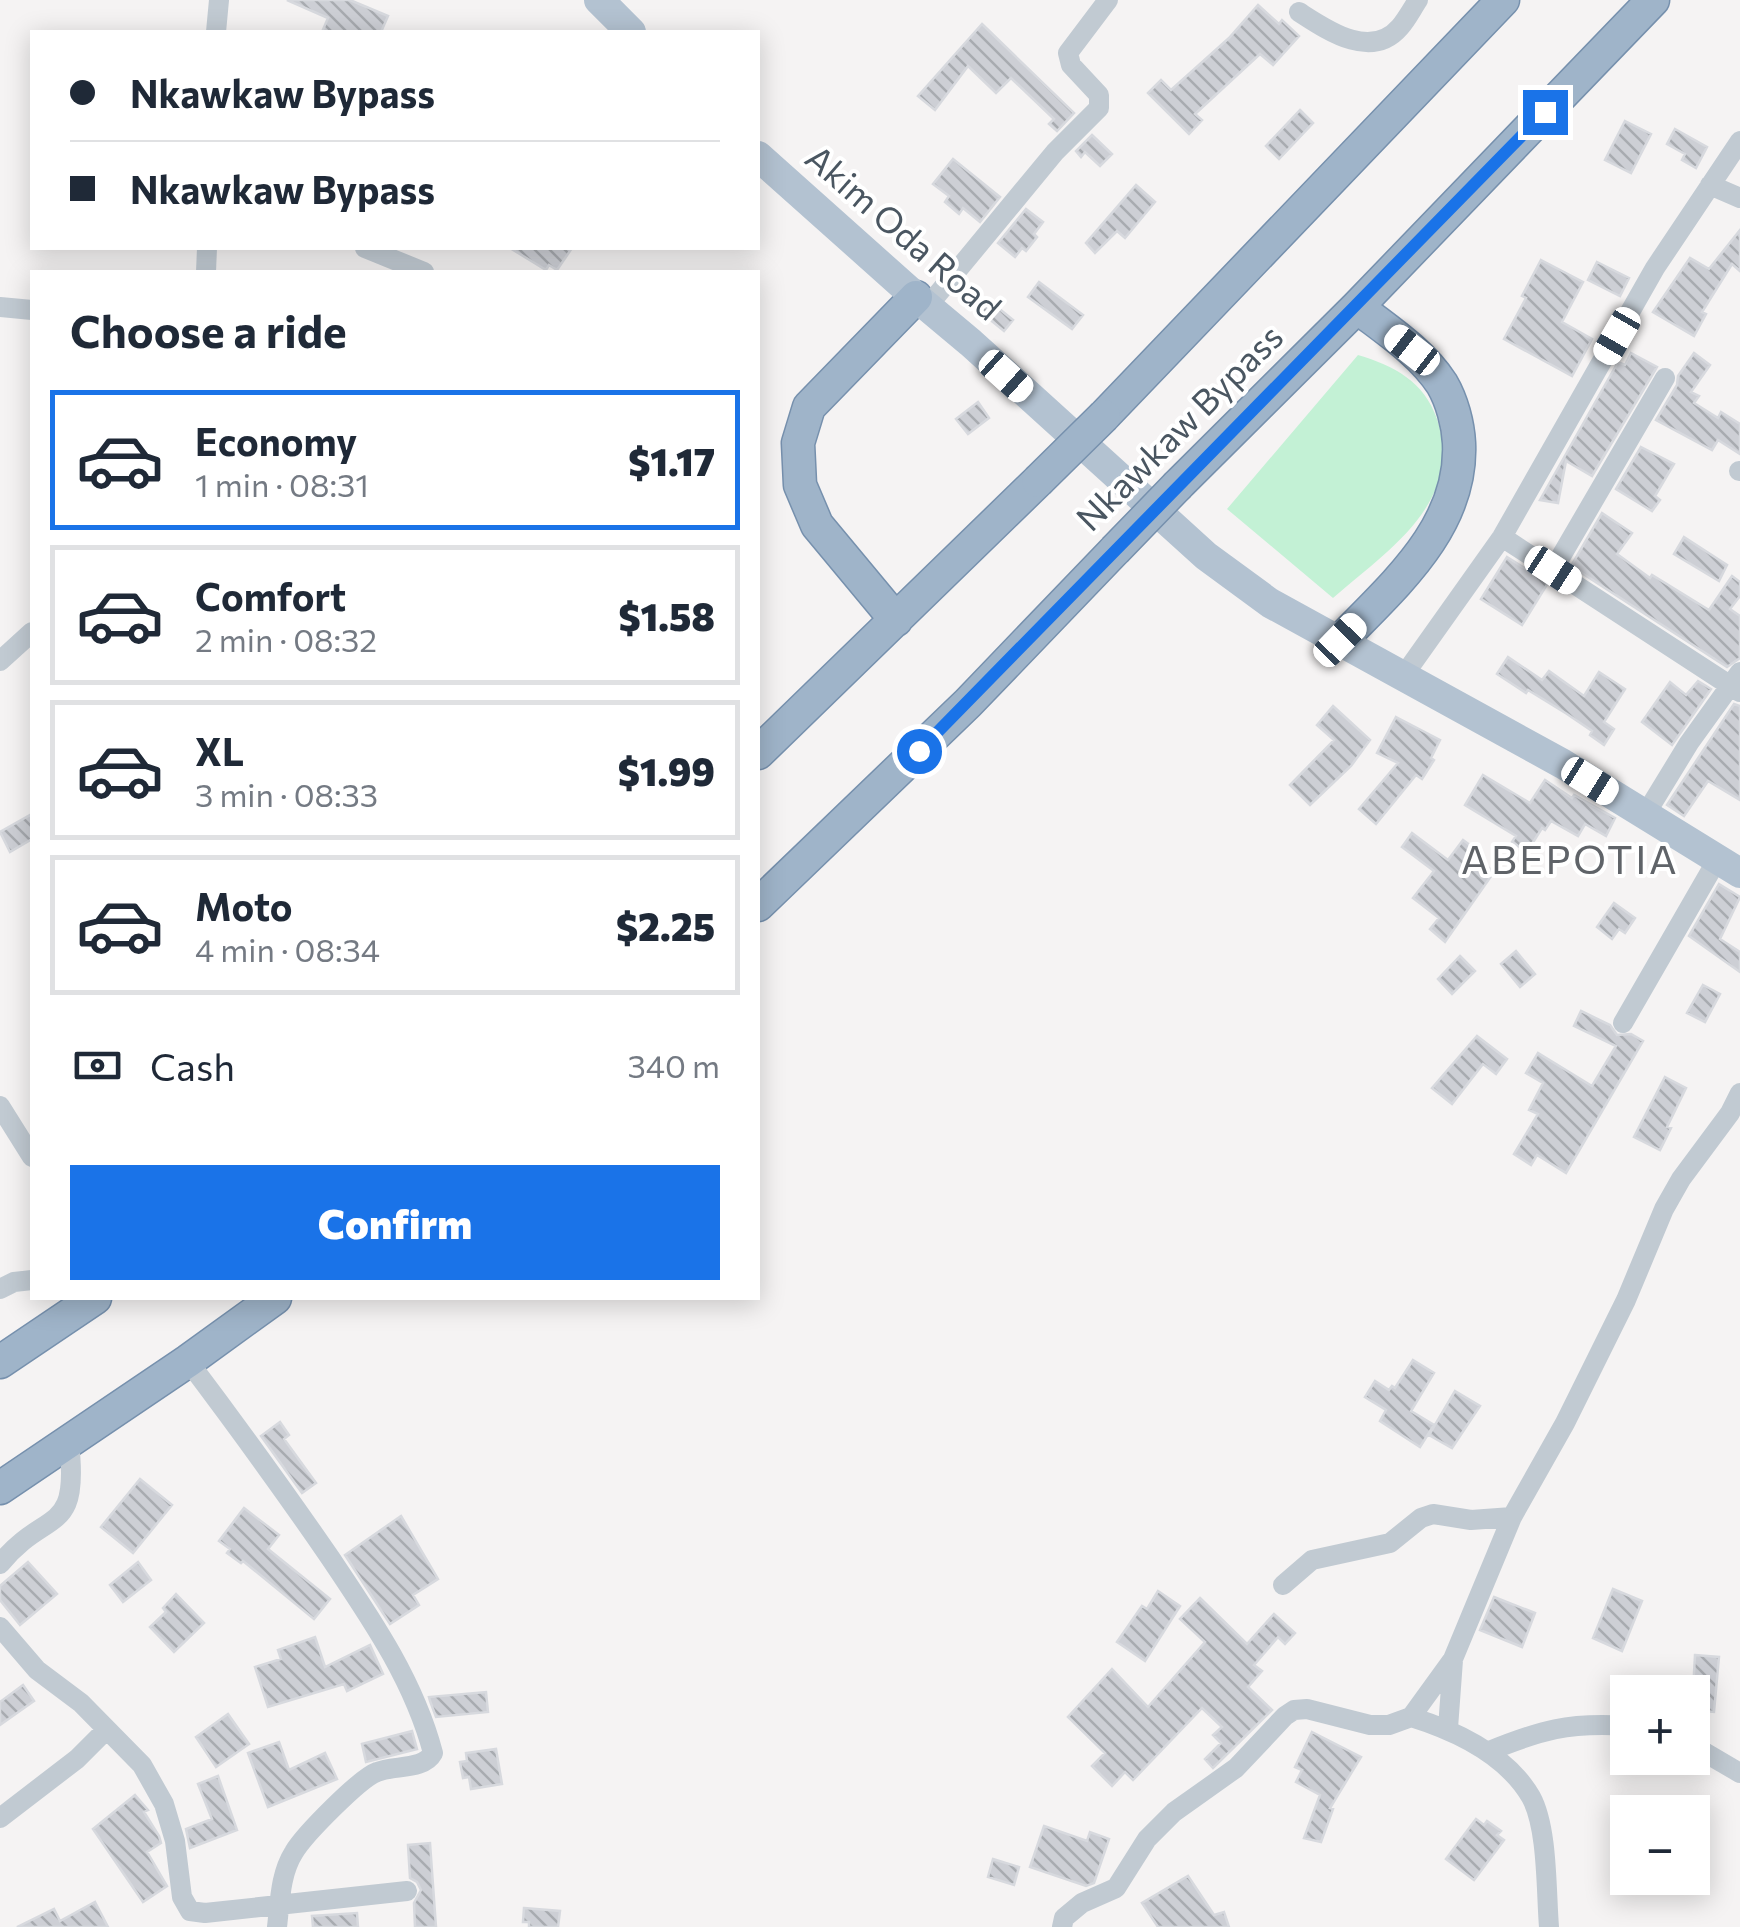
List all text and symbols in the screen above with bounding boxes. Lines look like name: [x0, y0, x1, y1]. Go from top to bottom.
text: Nkawkaw Bypass: [130, 69, 435, 116]
route end: [1523, 90, 1568, 135]
street label: Akim Oda Road: [798, 135, 1011, 328]
text: Nkawkaw Bypass: [130, 165, 435, 212]
text: Choose a ride: [70, 302, 347, 357]
car: [1589, 303, 1645, 369]
street label: Nkawkaw Bypass: [1066, 314, 1290, 538]
car: [1379, 320, 1445, 380]
car: [974, 345, 1038, 407]
icon: car: [75, 415, 165, 505]
text: Economy: [195, 417, 357, 464]
text: $1.17: [628, 437, 715, 484]
text: 1 min · 08:31: [195, 464, 369, 504]
car: [1520, 541, 1586, 599]
icon: car: [75, 570, 165, 660]
text: Comfort: [195, 572, 346, 619]
text: $1.58: [618, 592, 715, 639]
car: [1308, 608, 1372, 672]
text: 2 min · 08:32: [195, 619, 377, 659]
icon: car: [75, 725, 165, 815]
text: XL: [195, 727, 244, 774]
route start: [897, 729, 942, 774]
text: $1.99: [618, 747, 715, 794]
car: [1557, 752, 1623, 810]
text: 3 min · 08:33: [195, 774, 378, 814]
district label: ABEPOTIA: [1461, 833, 1679, 882]
icon: car: [75, 880, 165, 970]
text: Moto: [195, 882, 293, 929]
text: $2.25: [616, 902, 715, 949]
text: 4 min · 08:34: [195, 929, 380, 969]
icon: cash: [70, 1038, 125, 1093]
text: Cash: [150, 1042, 235, 1089]
text: 340 m: [628, 1045, 720, 1085]
button: Confirm: [70, 1165, 720, 1280]
map controls: [1610, 1675, 1710, 1895]
button: +: [1610, 1675, 1710, 1775]
button: −: [1610, 1795, 1710, 1895]

